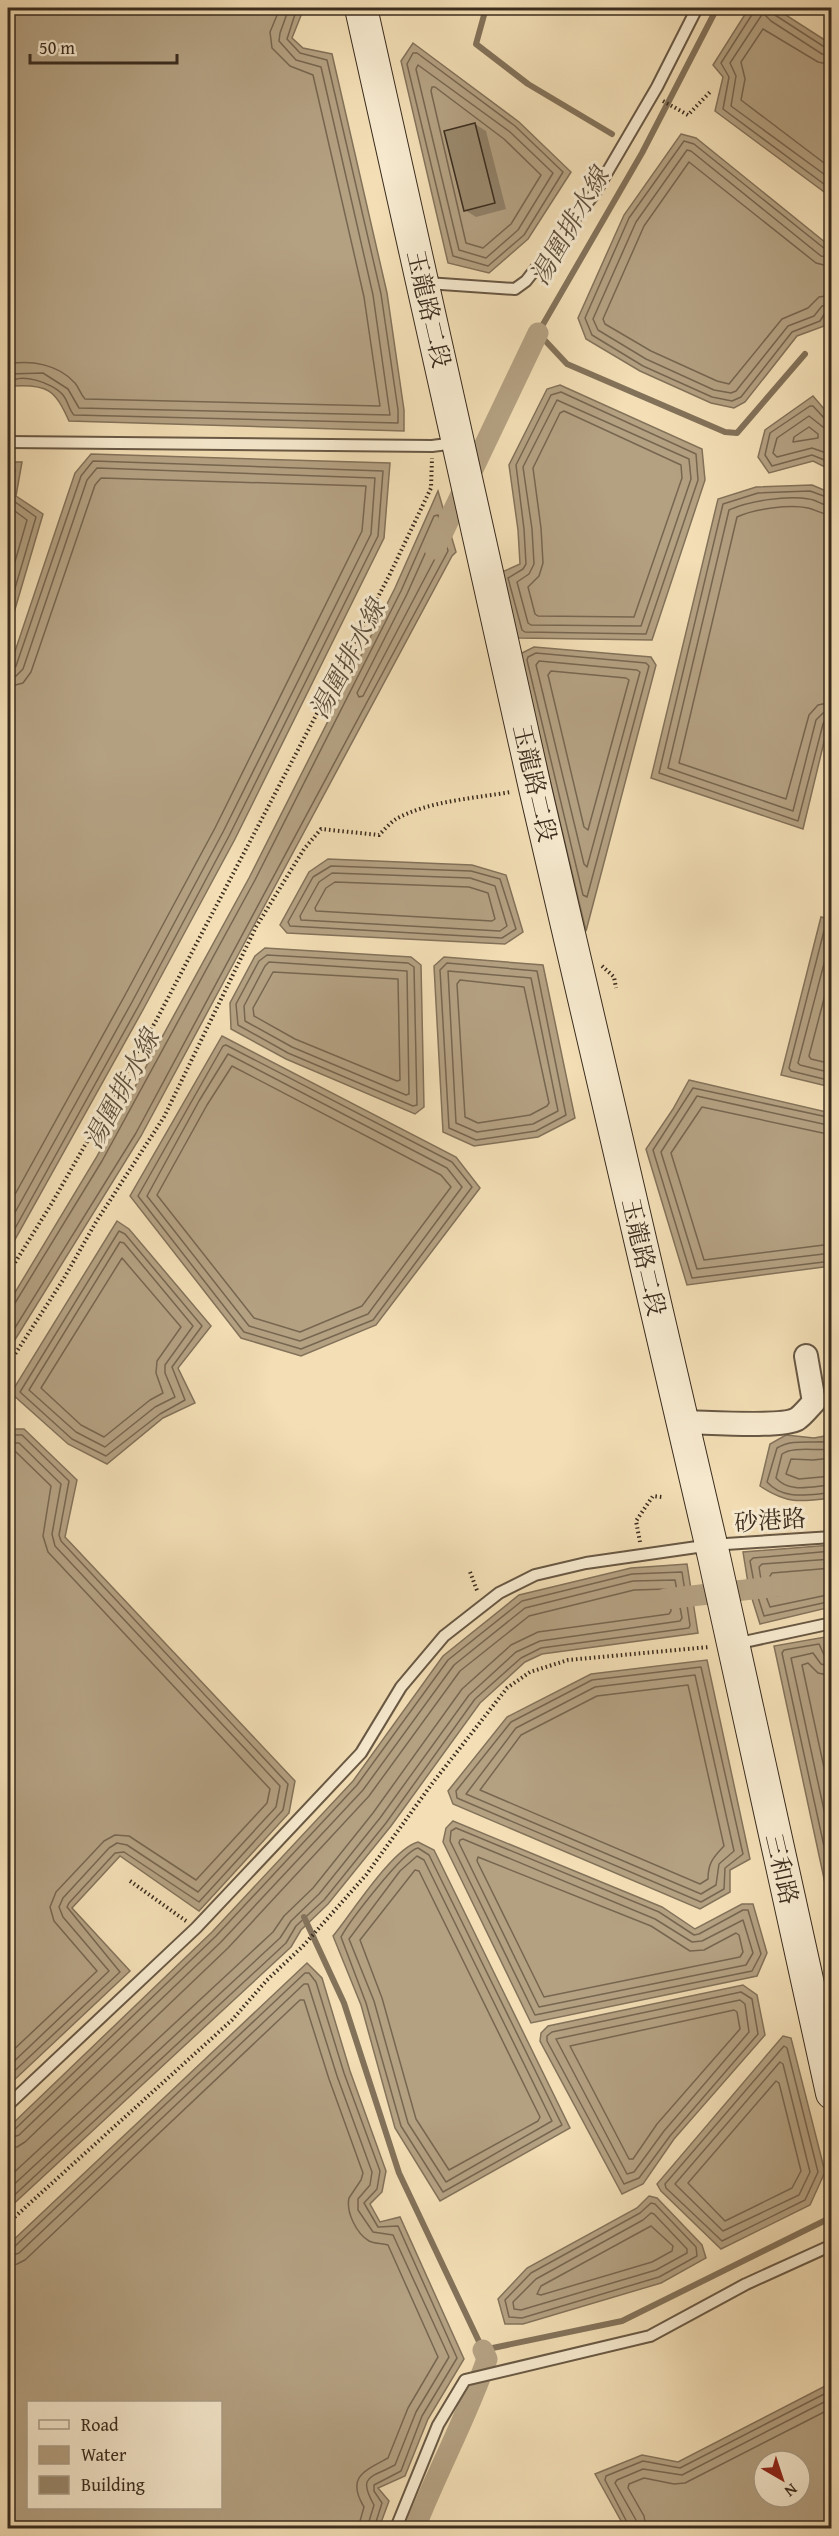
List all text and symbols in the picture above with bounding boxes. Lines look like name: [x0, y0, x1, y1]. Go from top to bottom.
scale bar: [30, 27, 177, 65]
text: 50 m: [39, 34, 75, 61]
water label: 湯圍排水線: [520, 157, 620, 292]
street label: 玉龍路二段: [398, 247, 460, 371]
water label: 湯圍排水線: [299, 590, 396, 726]
street label: 玉龍路二段: [504, 721, 566, 845]
water label: 湯圍排水線: [73, 1020, 170, 1156]
street label: 玉龍路二段: [613, 1195, 675, 1319]
street label: 砂港路: [733, 1500, 807, 1540]
street label: 三和路: [757, 1830, 807, 1908]
legend: [27, 2401, 222, 2509]
text: Road: [81, 2411, 119, 2438]
text: Water: [81, 2441, 127, 2468]
north arrow: [752, 2449, 812, 2509]
text: Building: [81, 2471, 145, 2498]
text: N: [779, 2478, 803, 2504]

